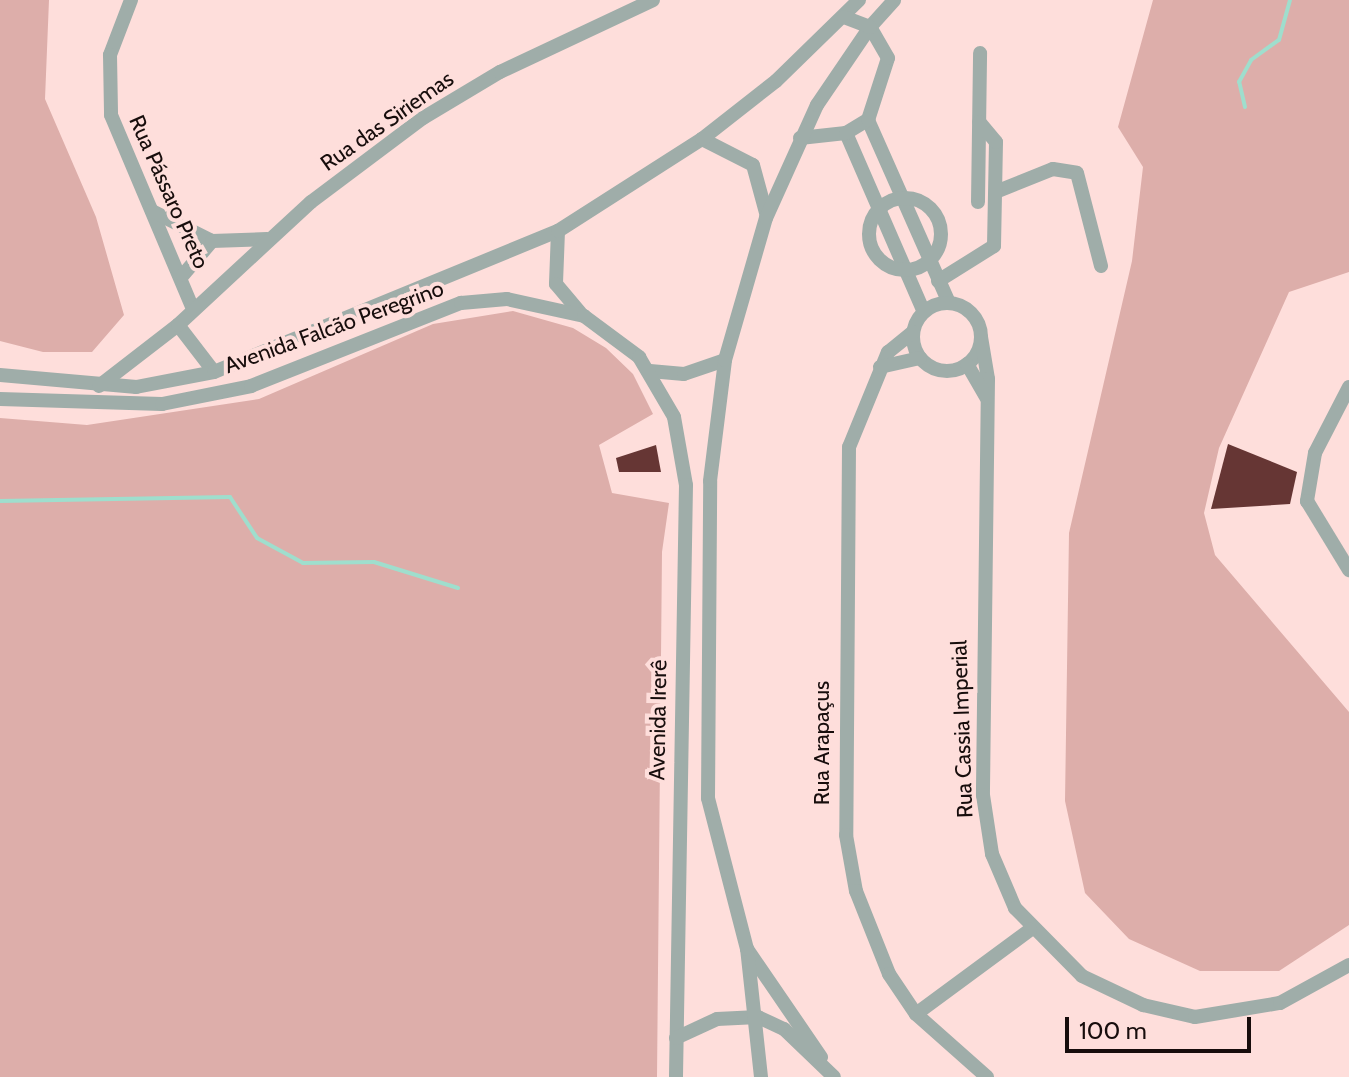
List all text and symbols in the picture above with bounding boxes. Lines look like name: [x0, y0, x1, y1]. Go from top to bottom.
street label: Rua das Siriemas: [315, 65, 459, 177]
street label: Rua Pássaro Preto: [123, 111, 215, 273]
street label: Avenida Falcão Peregrino: [221, 275, 447, 379]
street label: Rua Cassia Imperial: [946, 640, 978, 818]
street label: Avenida Irerê: [644, 659, 672, 781]
street label: Rua Arapaçus: [809, 681, 835, 805]
scale bar: [1069, 1001, 1255, 1051]
text: 100 m: [1079, 1016, 1147, 1045]

